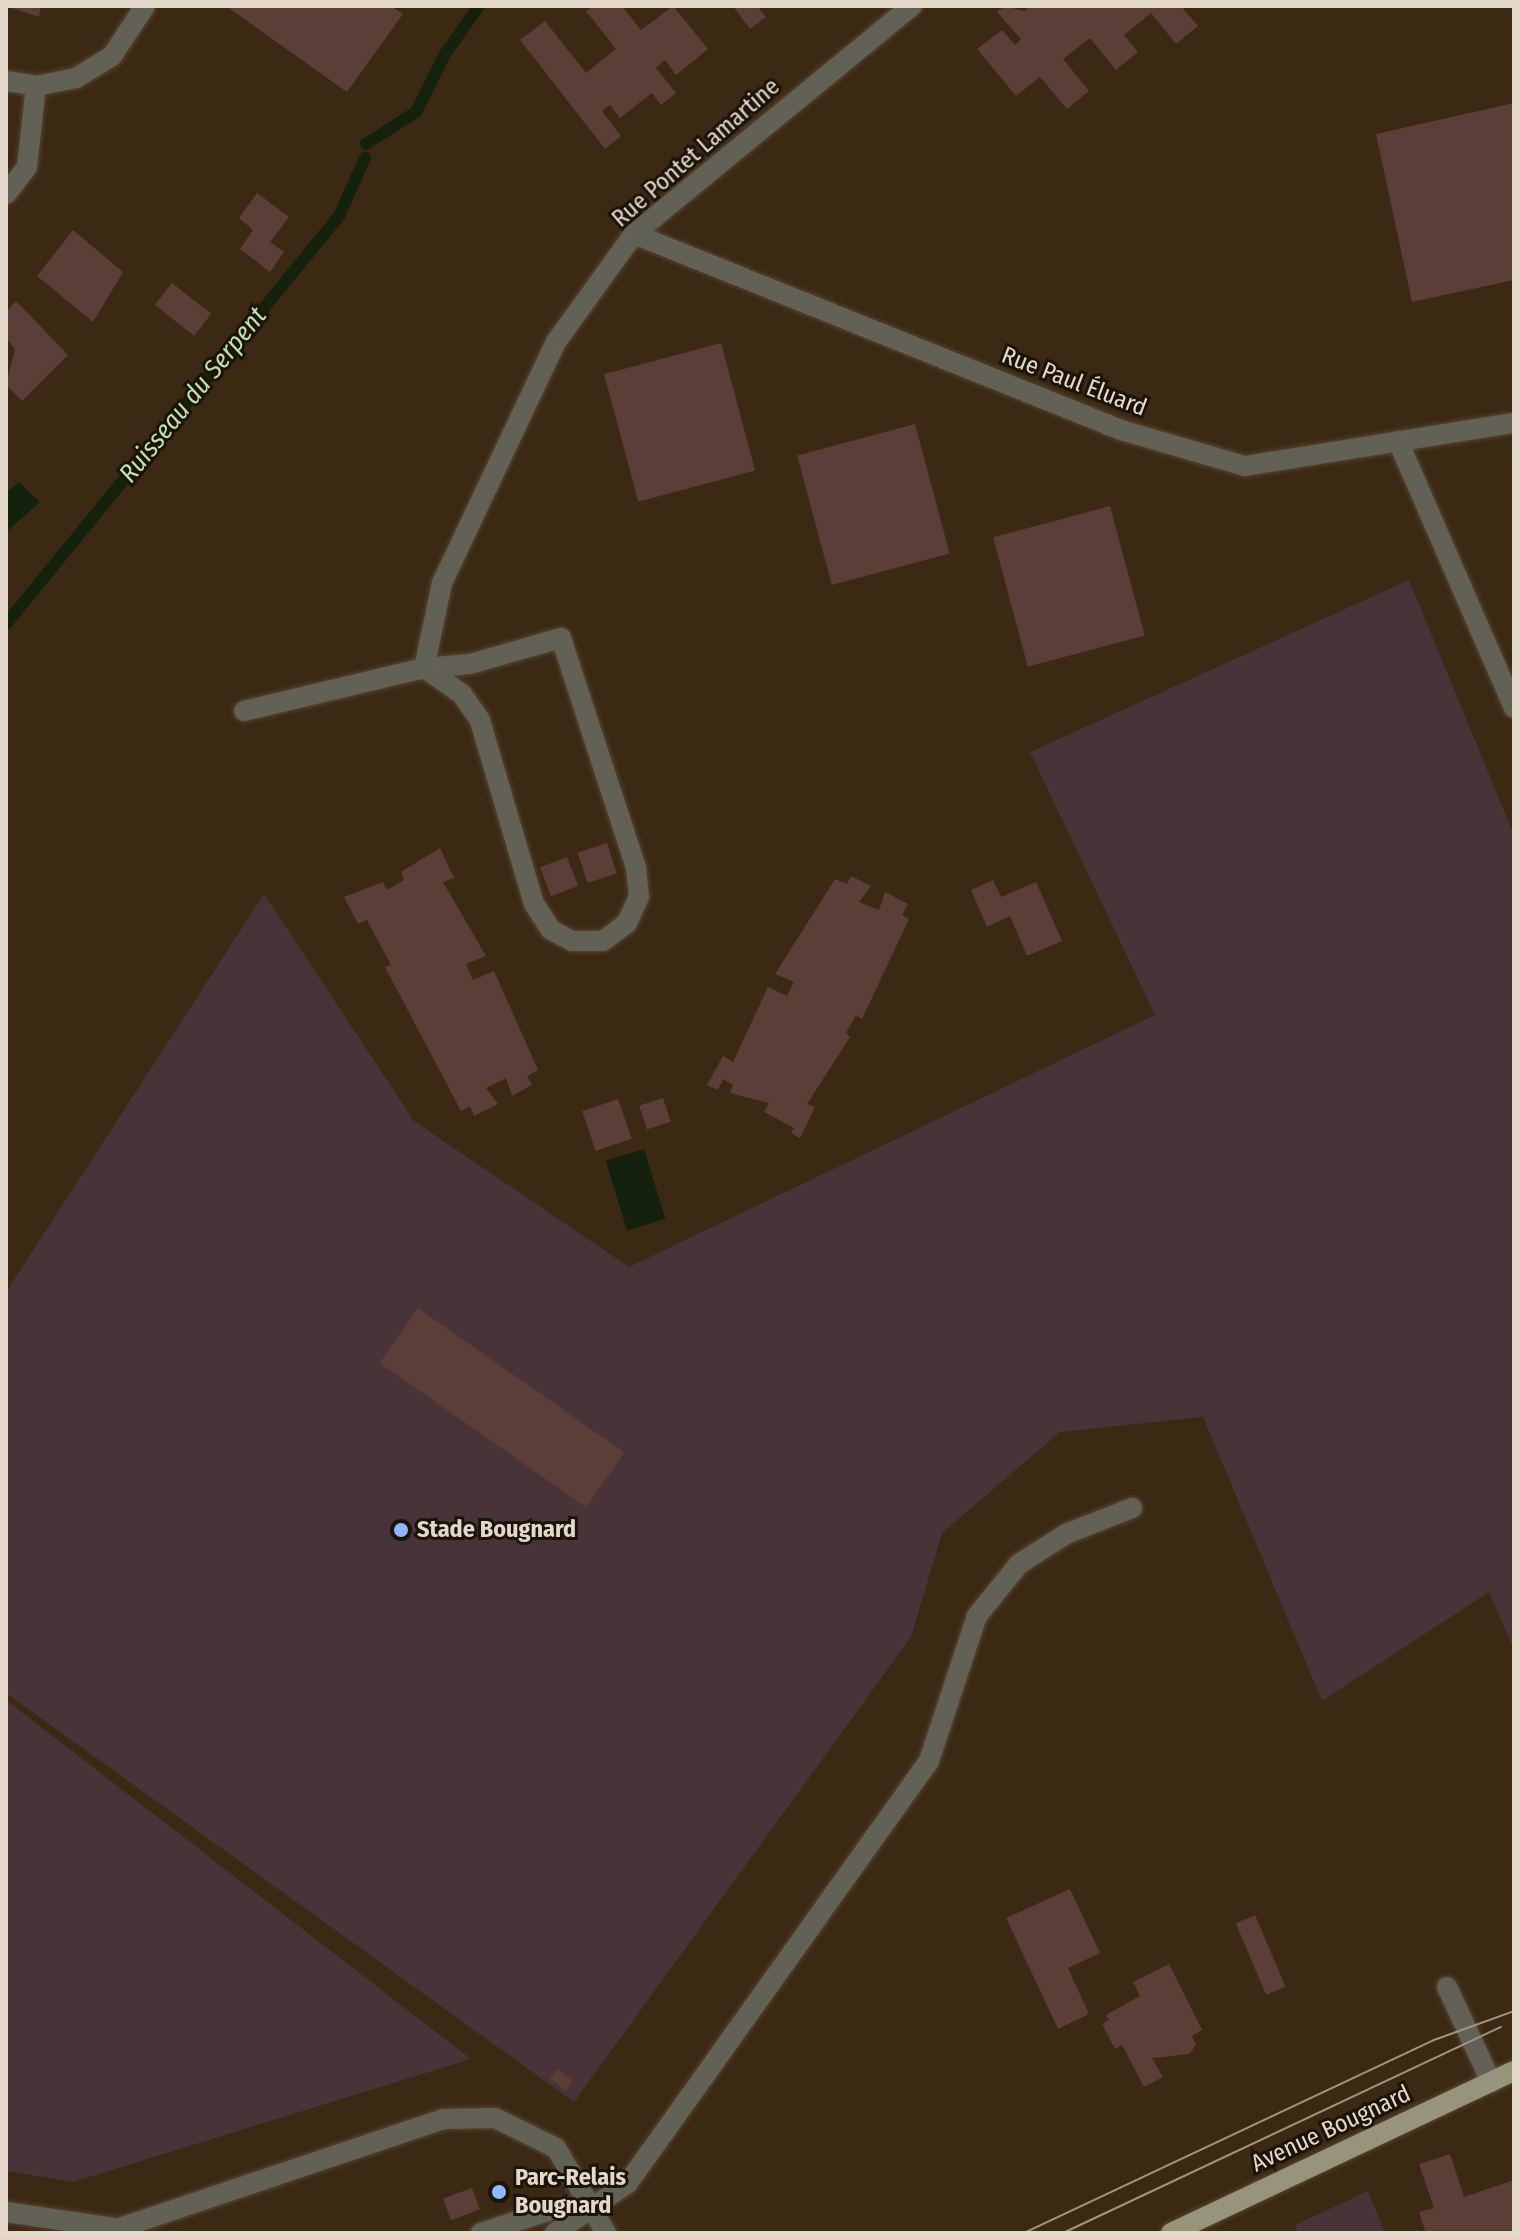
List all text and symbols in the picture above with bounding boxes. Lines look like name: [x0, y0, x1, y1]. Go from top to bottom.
street label: Rue Pontet Lamartine: [606, 72, 786, 234]
water label: Ruisseau du Serpent: [113, 301, 273, 489]
street label: Rue Paul Éluard: [997, 341, 1151, 423]
place label: Stade Bougnard: [417, 1516, 576, 1544]
marker: Stade Bougnard: [392, 1521, 410, 1539]
street label: Avenue Bougnard: [1247, 2080, 1415, 2178]
place label: Parc-Relais Bougnard: [515, 2164, 626, 2220]
marker: Parc-Relais Bougnard: [490, 2183, 508, 2201]

